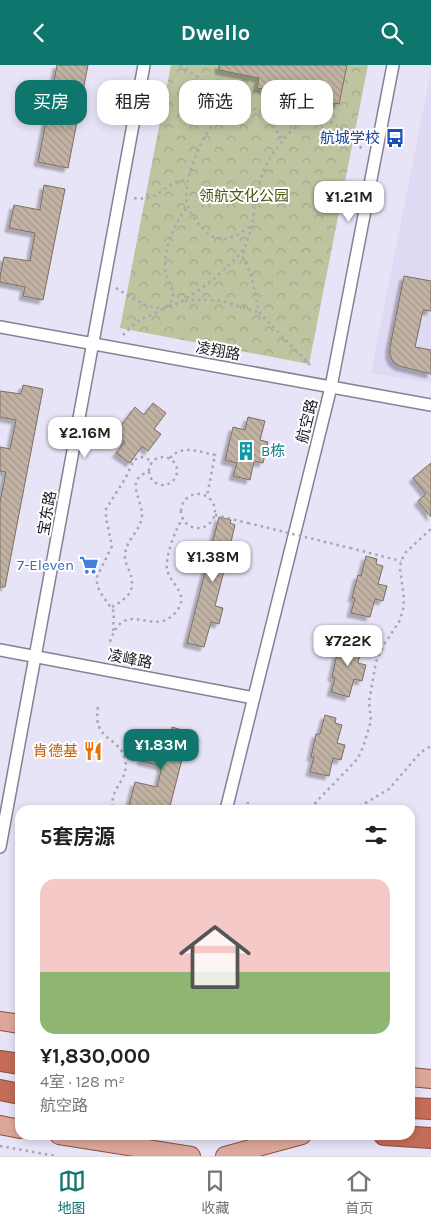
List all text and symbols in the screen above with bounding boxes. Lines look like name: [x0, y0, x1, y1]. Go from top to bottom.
icon: back: [25, 19, 53, 47]
icon: search: [378, 19, 406, 47]
text: Dwello: [181, 20, 250, 46]
chip: 买房: [15, 80, 87, 125]
chip: 租房: [97, 80, 169, 125]
chip: 筛选: [179, 80, 251, 125]
chip: 新上: [261, 80, 333, 125]
bus stop icon: 航城学校: [384, 127, 406, 149]
place label: 航城学校: [320, 129, 380, 147]
pin: ¥1.21M: [308, 181, 390, 223]
park label: 领航文化公园: [199, 187, 289, 205]
text: ¥1.21M: [325, 187, 373, 206]
street label: 凌翔路: [194, 338, 242, 364]
street label: 航空路: [293, 397, 321, 445]
pin: ¥2.16M: [44, 417, 126, 459]
text: ¥2.16M: [59, 423, 111, 442]
building icon: B栋: [235, 440, 257, 462]
place label: B栋: [261, 442, 285, 460]
street label: 宝东路: [34, 489, 60, 537]
pin: ¥1.38M: [172, 541, 254, 583]
text: ¥1.38M: [187, 547, 239, 566]
supermarket icon: 7-Eleven: [78, 554, 100, 576]
place label: 7-Eleven: [17, 556, 74, 574]
pin: ¥722K: [313, 625, 383, 667]
text: ¥722K: [324, 631, 372, 650]
street label: 凌峰路: [106, 646, 154, 672]
pin: ¥1.83M: [120, 729, 202, 771]
text: ¥1.83M: [135, 735, 187, 754]
restaurant icon: 肯德基: [82, 740, 104, 762]
place label: 肯德基: [33, 742, 78, 760]
icon: filters: [362, 821, 390, 849]
text: 5套房源: [40, 825, 115, 849]
icon: home: [170, 912, 260, 1002]
text: ¥1,830,000: [40, 1044, 150, 1068]
text: 4室 · 128 m²: [40, 1072, 125, 1091]
text: 航空路: [40, 1096, 88, 1115]
tab: 地图: [58, 1167, 86, 1217]
tab: 收藏: [201, 1167, 229, 1217]
tab: 首页: [345, 1167, 373, 1217]

